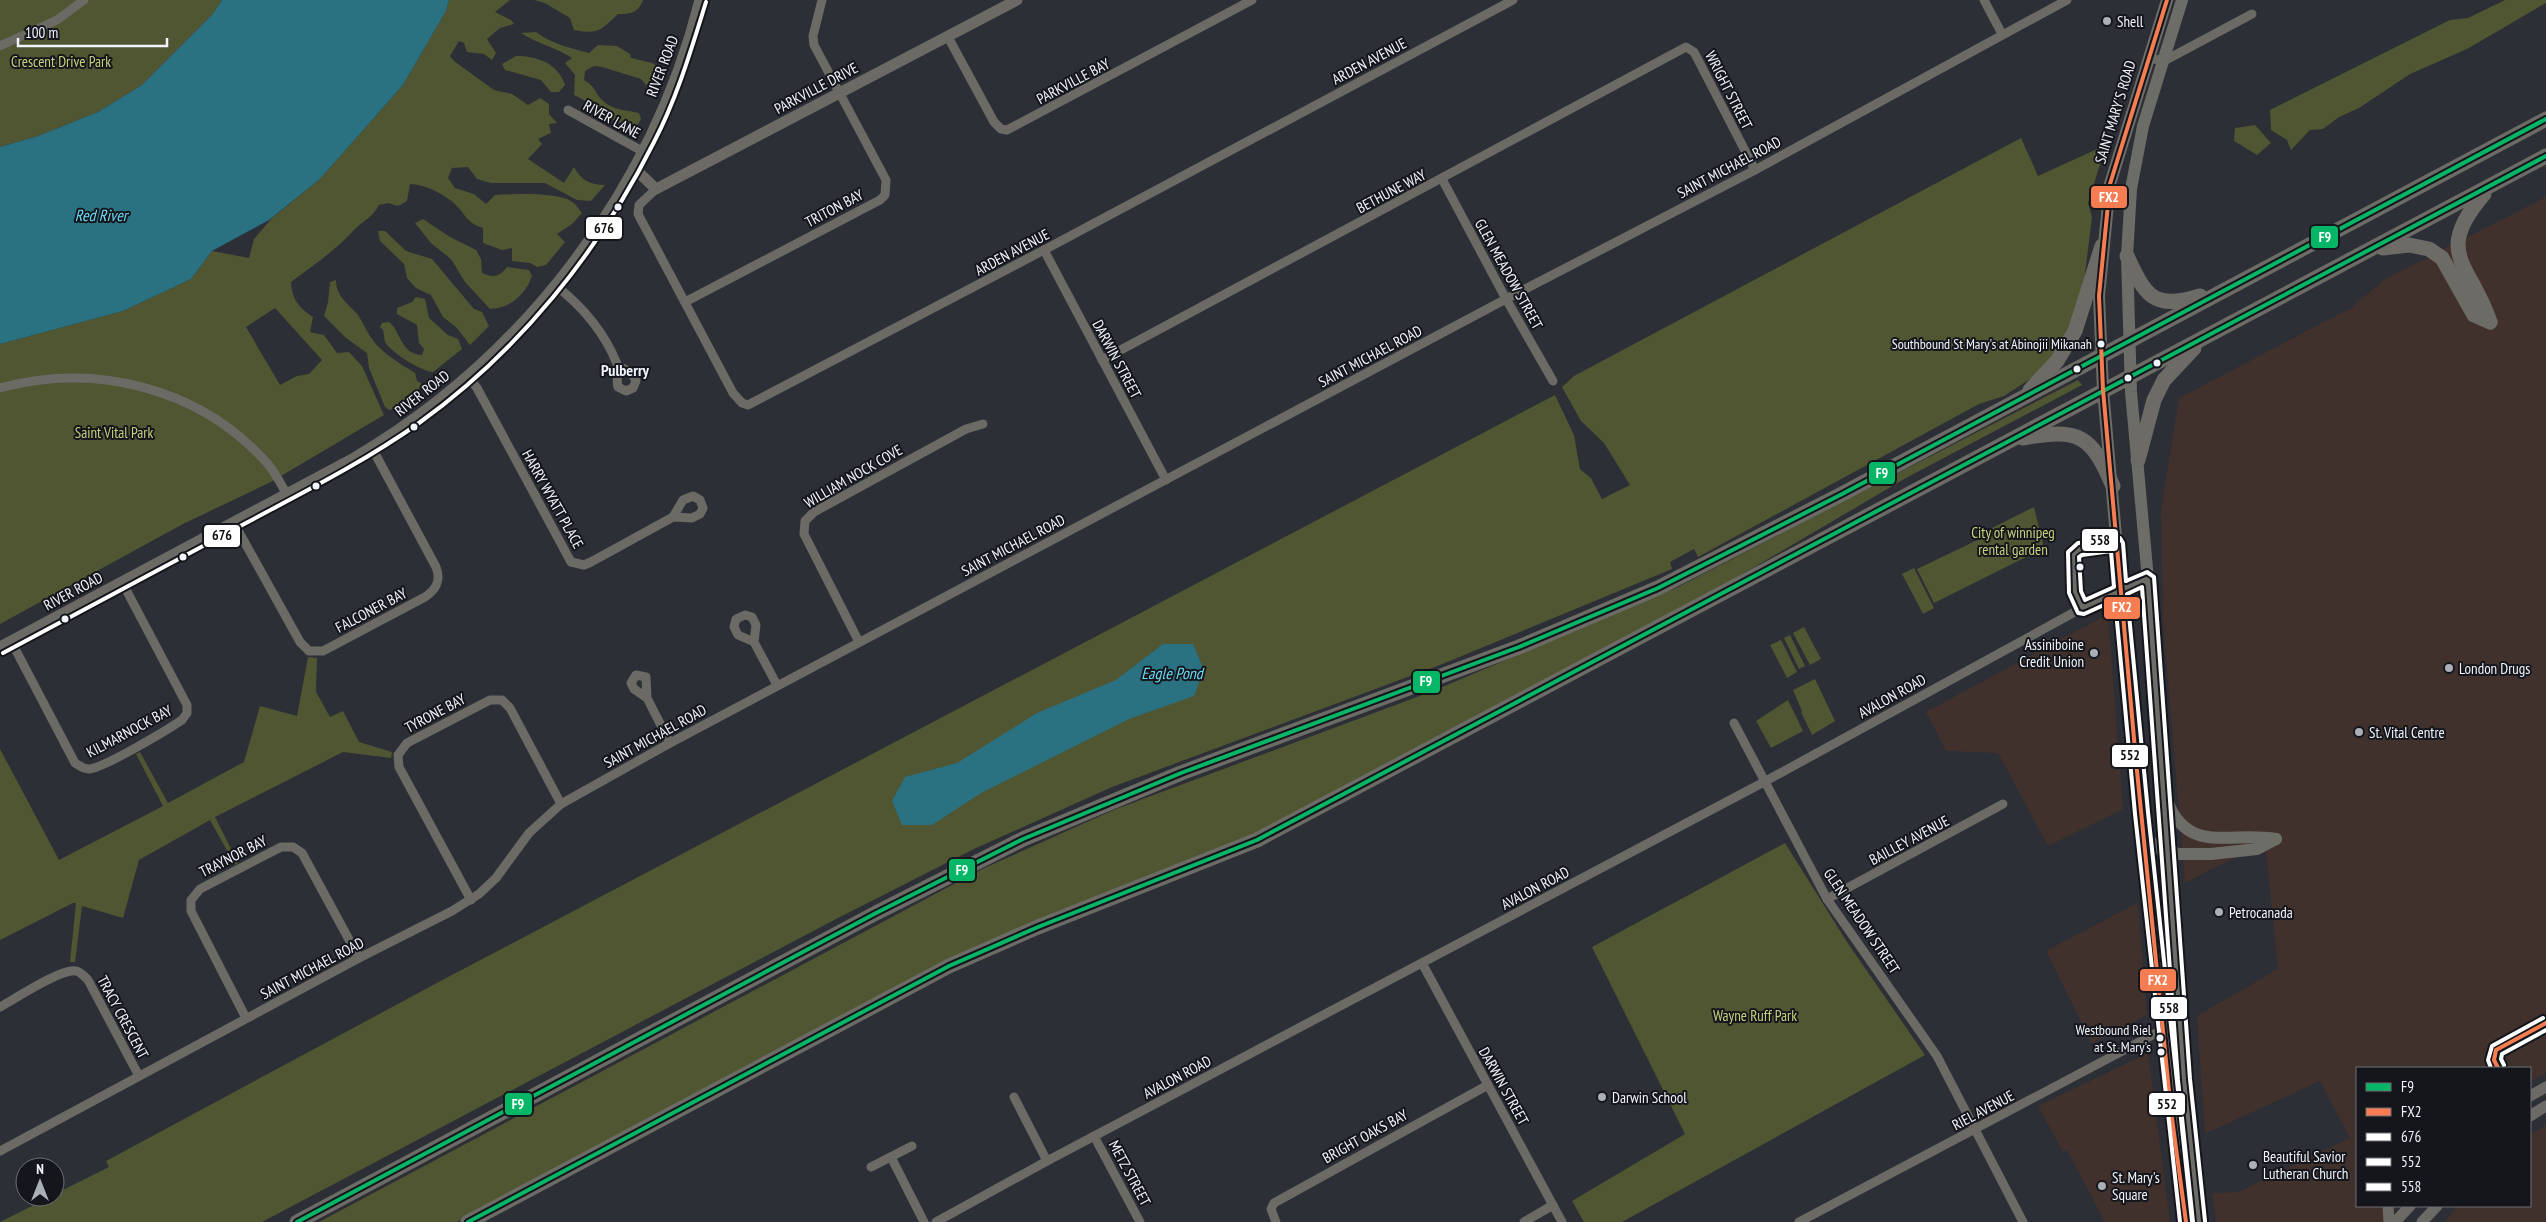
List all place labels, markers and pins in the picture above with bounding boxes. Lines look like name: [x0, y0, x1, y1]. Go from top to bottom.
place label: Shell: [2117, 12, 2144, 31]
marker: Shell: [2101, 15, 2113, 27]
unlabelled marker: [613, 202, 623, 212]
place label: Southbound St Mary's at Abinojii Mikanah: [1892, 335, 2092, 353]
marker: Southbound St Mary's at Abinojii Mikanah: [2096, 339, 2106, 349]
unlabelled marker: [2152, 358, 2162, 368]
unlabelled marker: [2072, 364, 2082, 374]
unlabelled marker: [2123, 373, 2133, 383]
unlabelled marker: [409, 422, 419, 432]
unlabelled marker: [311, 481, 321, 491]
unlabelled marker: [178, 552, 188, 562]
unlabelled marker: [2075, 562, 2085, 572]
unlabelled marker: [60, 614, 70, 624]
place label: Assiniboine Credit Union: [2019, 635, 2084, 671]
marker: Assiniboine Credit Union: [2088, 647, 2100, 659]
place label: London Drugs: [2459, 659, 2530, 678]
marker: London Drugs: [2443, 662, 2455, 674]
place label: St. Vital Centre: [2369, 723, 2445, 742]
marker: St. Vital Centre: [2353, 726, 2365, 738]
place label: Petrocanada: [2229, 903, 2293, 922]
marker: Petrocanada: [2213, 906, 2225, 918]
place label: Westbound Riel at St. Mary's: [2076, 1021, 2152, 1056]
marker: Westbound Riel at St. Mary's: [2155, 1033, 2165, 1043]
unlabelled marker: [2156, 1047, 2166, 1057]
place label: Darwin School: [1612, 1088, 1687, 1107]
marker: Darwin School: [1596, 1091, 1608, 1103]
place label: Beautiful Savior Lutheran Church: [2263, 1147, 2348, 1183]
marker: Beautiful Savior Lutheran Church: [2247, 1159, 2259, 1171]
place label: St. Mary's Square: [2112, 1168, 2160, 1204]
marker: St. Mary's Square: [2096, 1180, 2108, 1192]

